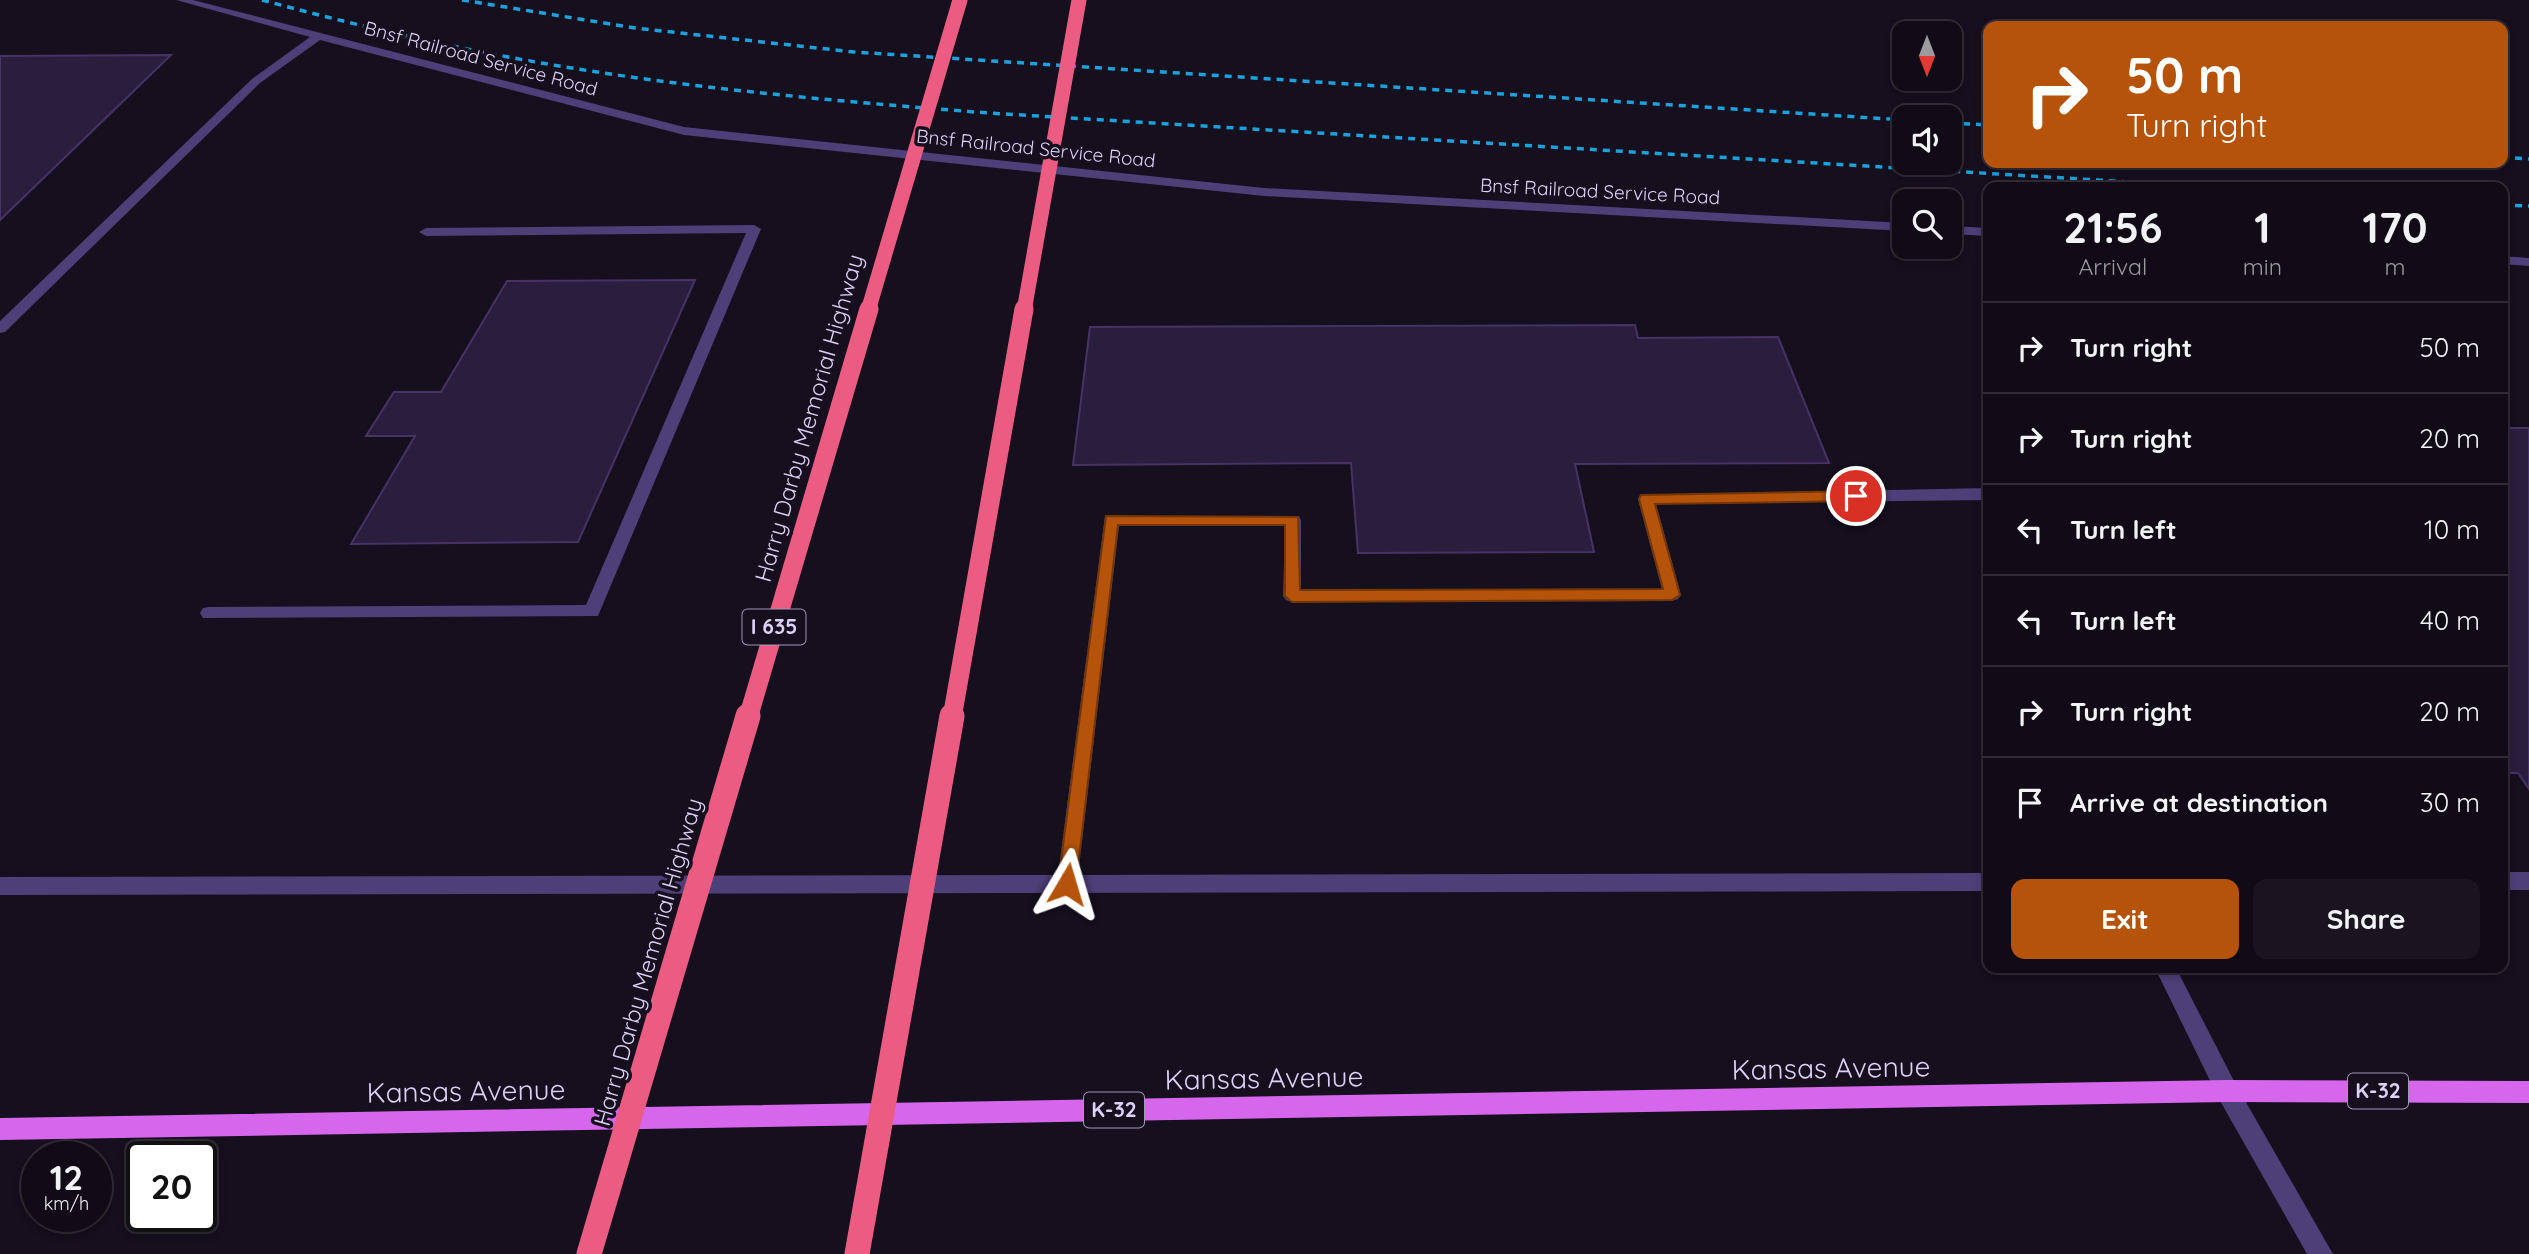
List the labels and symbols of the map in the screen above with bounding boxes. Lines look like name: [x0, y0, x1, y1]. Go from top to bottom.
street label: Bnsf Railroad Service Road: [362, 15, 600, 101]
north arrow: [1892, 21, 1962, 91]
street label: Bnsf Railroad Service Road: [915, 124, 1157, 172]
street label: Bnsf Railroad Service Road: [1479, 173, 1721, 209]
street label: Harry Darby Memorial Highway: [748, 251, 869, 585]
pin: [1826, 466, 1886, 526]
road number: I 635: [742, 610, 806, 644]
street label: Harry Darby Memorial Highway: [587, 795, 708, 1129]
position arrow: [1030, 847, 1104, 921]
street label: Kansas Avenue: [1731, 1048, 1931, 1087]
street label: Kansas Avenue: [1164, 1058, 1364, 1097]
street label: Kansas Avenue: [366, 1071, 566, 1110]
road number: K-32: [2348, 1074, 2408, 1108]
road number: K-32: [1084, 1092, 1144, 1128]
speed limit sign: 20: [126, 1141, 217, 1232]

